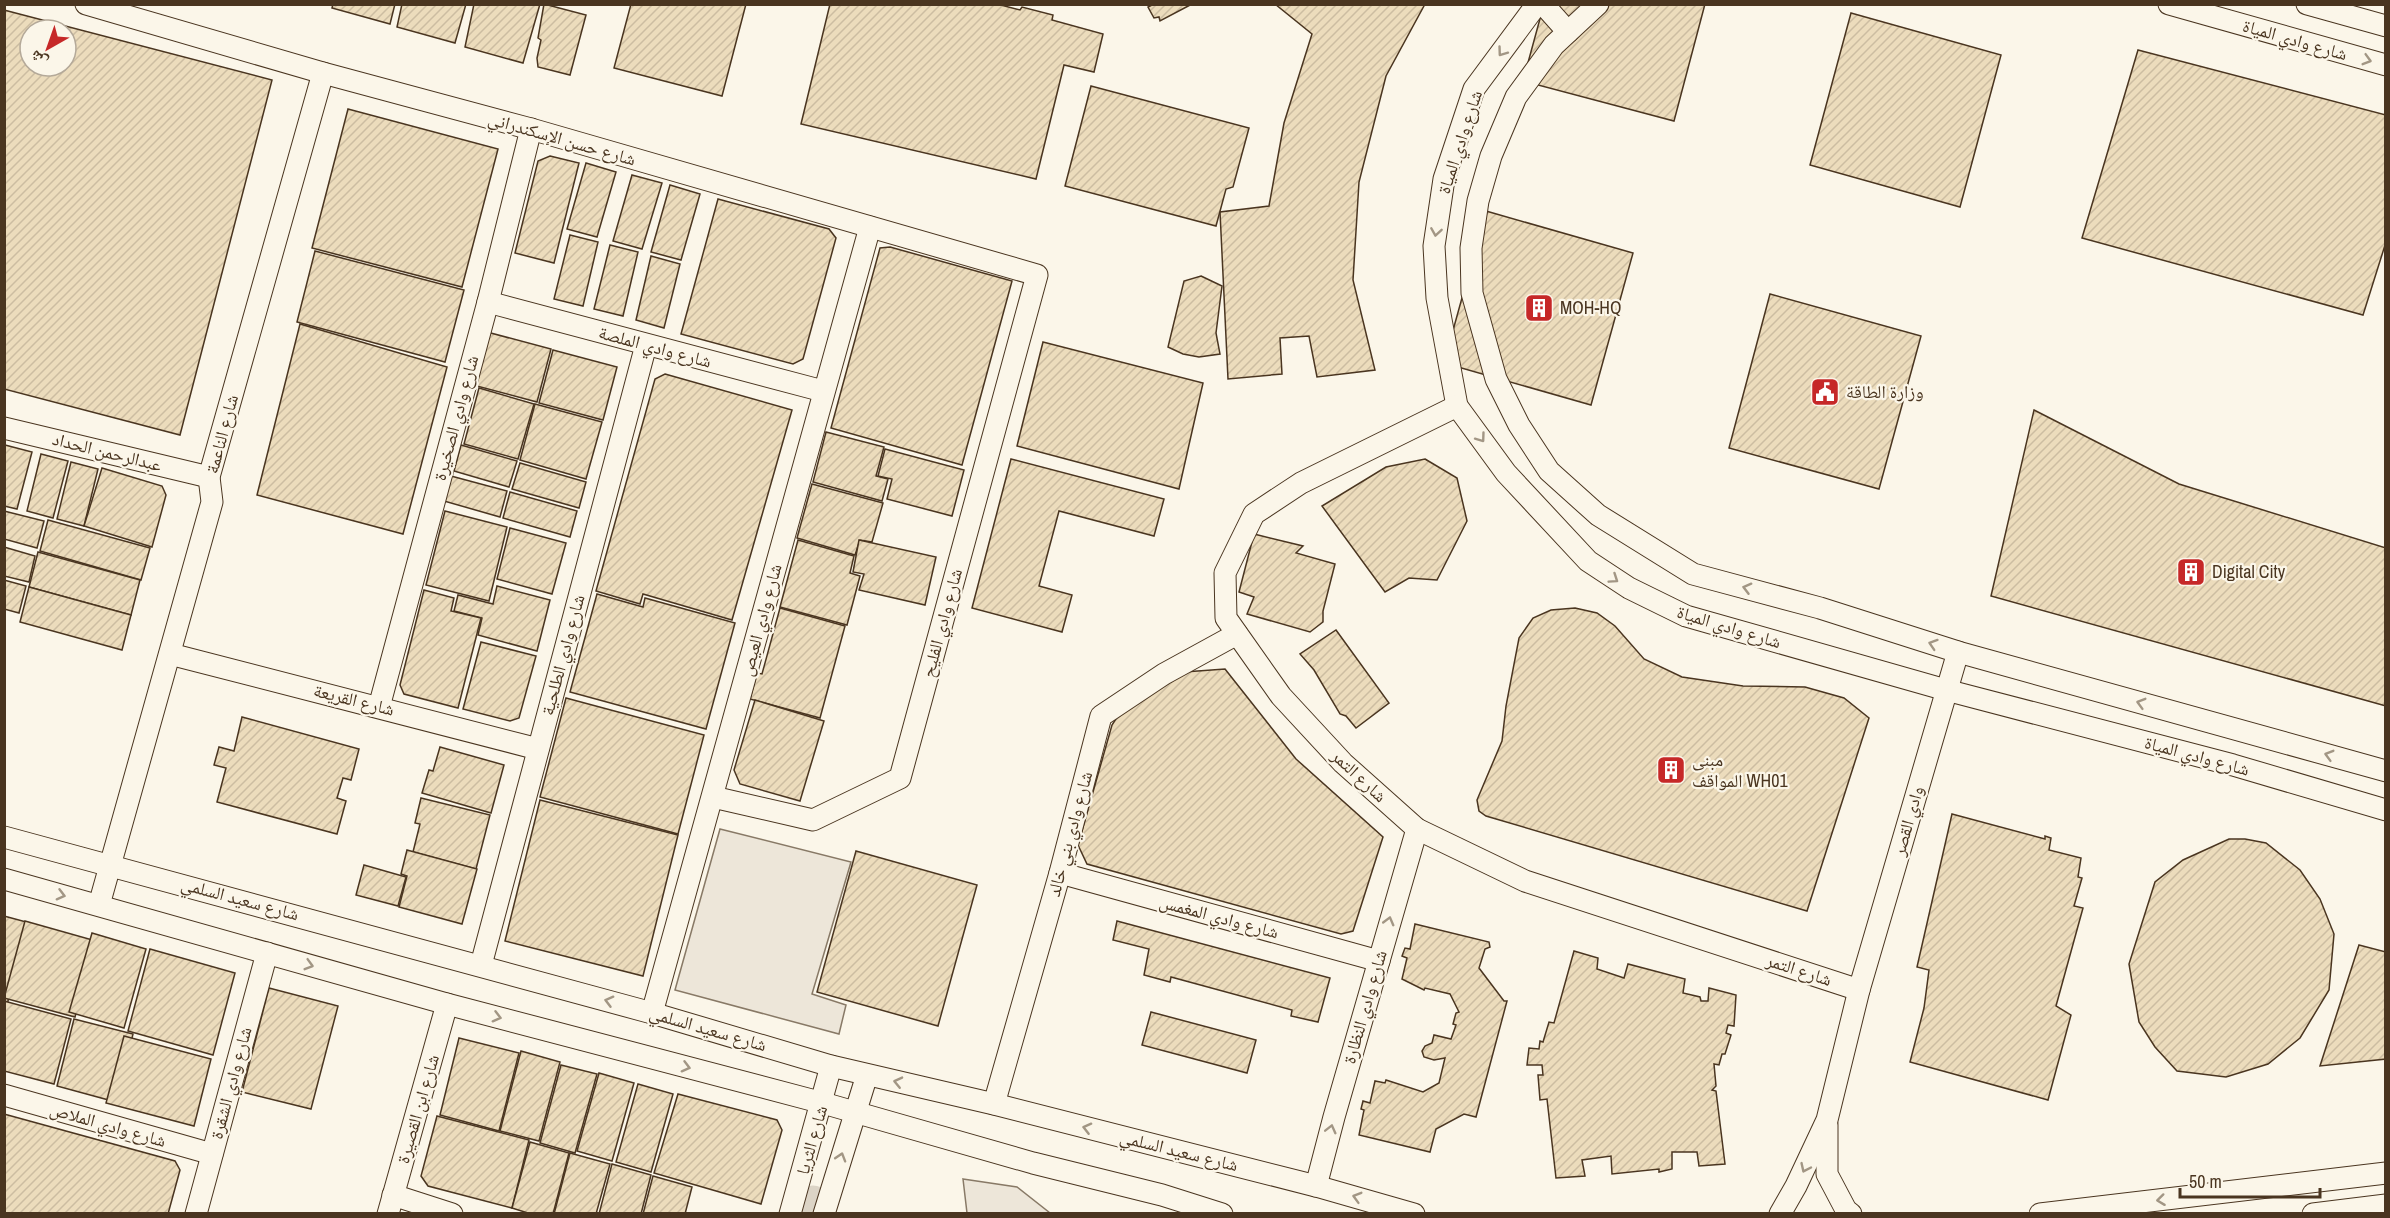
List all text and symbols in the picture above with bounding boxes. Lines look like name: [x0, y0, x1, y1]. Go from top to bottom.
street label: شارع وادي المياة: [2239, 13, 2350, 69]
north arrow: [18, 18, 78, 78]
one-way arrow: [1498, 45, 1509, 56]
text: ش: [25, 46, 52, 73]
one-way arrow: [2362, 52, 2372, 65]
street label: شارع وادي المياة: [1431, 87, 1490, 198]
street label: شارع حسن الإسكندراني: [485, 106, 639, 174]
one-way arrow: [1430, 227, 1443, 237]
building icon: MOH-HQ: [1523, 292, 1555, 324]
place label: MOH-HQ: [1560, 295, 1622, 320]
street label: شارع وادي الملصة: [595, 319, 714, 376]
street label: شارع وادي الصخيرة: [427, 352, 487, 484]
public building icon: وزارة الطاقة: [1809, 376, 1841, 408]
place label: وزارة الطاقة: [1846, 379, 1924, 404]
street label: شارع الناعمة: [199, 392, 244, 476]
street label: عبدالرحمن الحداد: [50, 426, 165, 477]
one-way arrow: [1473, 432, 1484, 443]
building icon: Digital City: [2175, 556, 2207, 588]
place label: Digital City: [2212, 559, 2286, 584]
street label: شارع وادي العيص: [733, 561, 790, 680]
street label: شارع وادي الفليح: [915, 566, 971, 681]
one-way arrow: [1608, 571, 1619, 582]
one-way arrow: [1742, 583, 1753, 595]
street label: شارع وادي الطلحية: [534, 592, 593, 719]
street label: شارع وادي المياة: [1673, 599, 1784, 657]
one-way arrow: [1928, 639, 1939, 651]
street label: شارع القريعة: [311, 677, 397, 722]
one-way arrow: [2136, 698, 2147, 710]
street label: شارع وادي المياة: [2141, 730, 2252, 784]
street label: شارع التمر: [1325, 743, 1393, 808]
place label: مبنى المواقف WH01: [1692, 747, 1788, 793]
one-way arrow: [2324, 750, 2335, 762]
building icon: مبنى المواقف WH01: [1655, 754, 1687, 786]
street label: شارع وادي بني خالد: [1041, 768, 1101, 900]
street label: وادي القصر: [1885, 783, 1932, 860]
street label: شارع سعيد السلمي: [178, 871, 302, 929]
one-way arrow: [55, 888, 66, 900]
street label: شارع وادي المغمس: [1156, 889, 1281, 947]
one-way arrow: [1382, 916, 1395, 926]
street label: شارع وادي النظارة: [1336, 947, 1395, 1067]
street label: شارع التمر: [1762, 947, 1835, 992]
one-way arrow: [303, 958, 314, 970]
one-way arrow: [604, 996, 615, 1008]
street label: شارع سعيد السلمي: [646, 1000, 770, 1060]
one-way arrow: [492, 1010, 502, 1023]
street label: شارع وادي الشقرة: [204, 1024, 260, 1142]
street label: شارع ابن القصيرة: [390, 1051, 445, 1166]
one-way arrow: [681, 1059, 691, 1072]
one-way arrow: [893, 1076, 903, 1089]
street label: شارع وادي الملاص: [46, 1096, 169, 1156]
street label: شارع الثريا: [790, 1102, 833, 1177]
one-way arrow: [1083, 1122, 1093, 1135]
street label: شارع سعيد السلمي: [1117, 1124, 1241, 1180]
one-way arrow: [1323, 1124, 1336, 1134]
one-way arrow: [834, 1153, 846, 1163]
one-way arrow: [1800, 1161, 1812, 1172]
scale bar: [2180, 1161, 2320, 1199]
text: 50 m: [2189, 1169, 2222, 1194]
one-way arrow: [1353, 1192, 1363, 1205]
one-way arrow: [2156, 1193, 2165, 1205]

